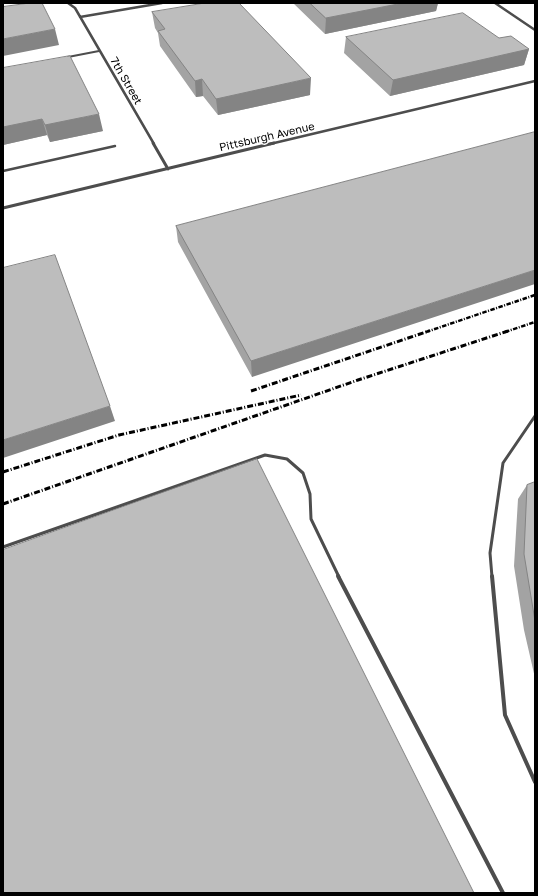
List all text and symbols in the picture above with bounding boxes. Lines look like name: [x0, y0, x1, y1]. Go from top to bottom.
street label: 7th Street: [107, 55, 145, 107]
street label: Pittsburgh Avenue: [218, 120, 316, 154]

